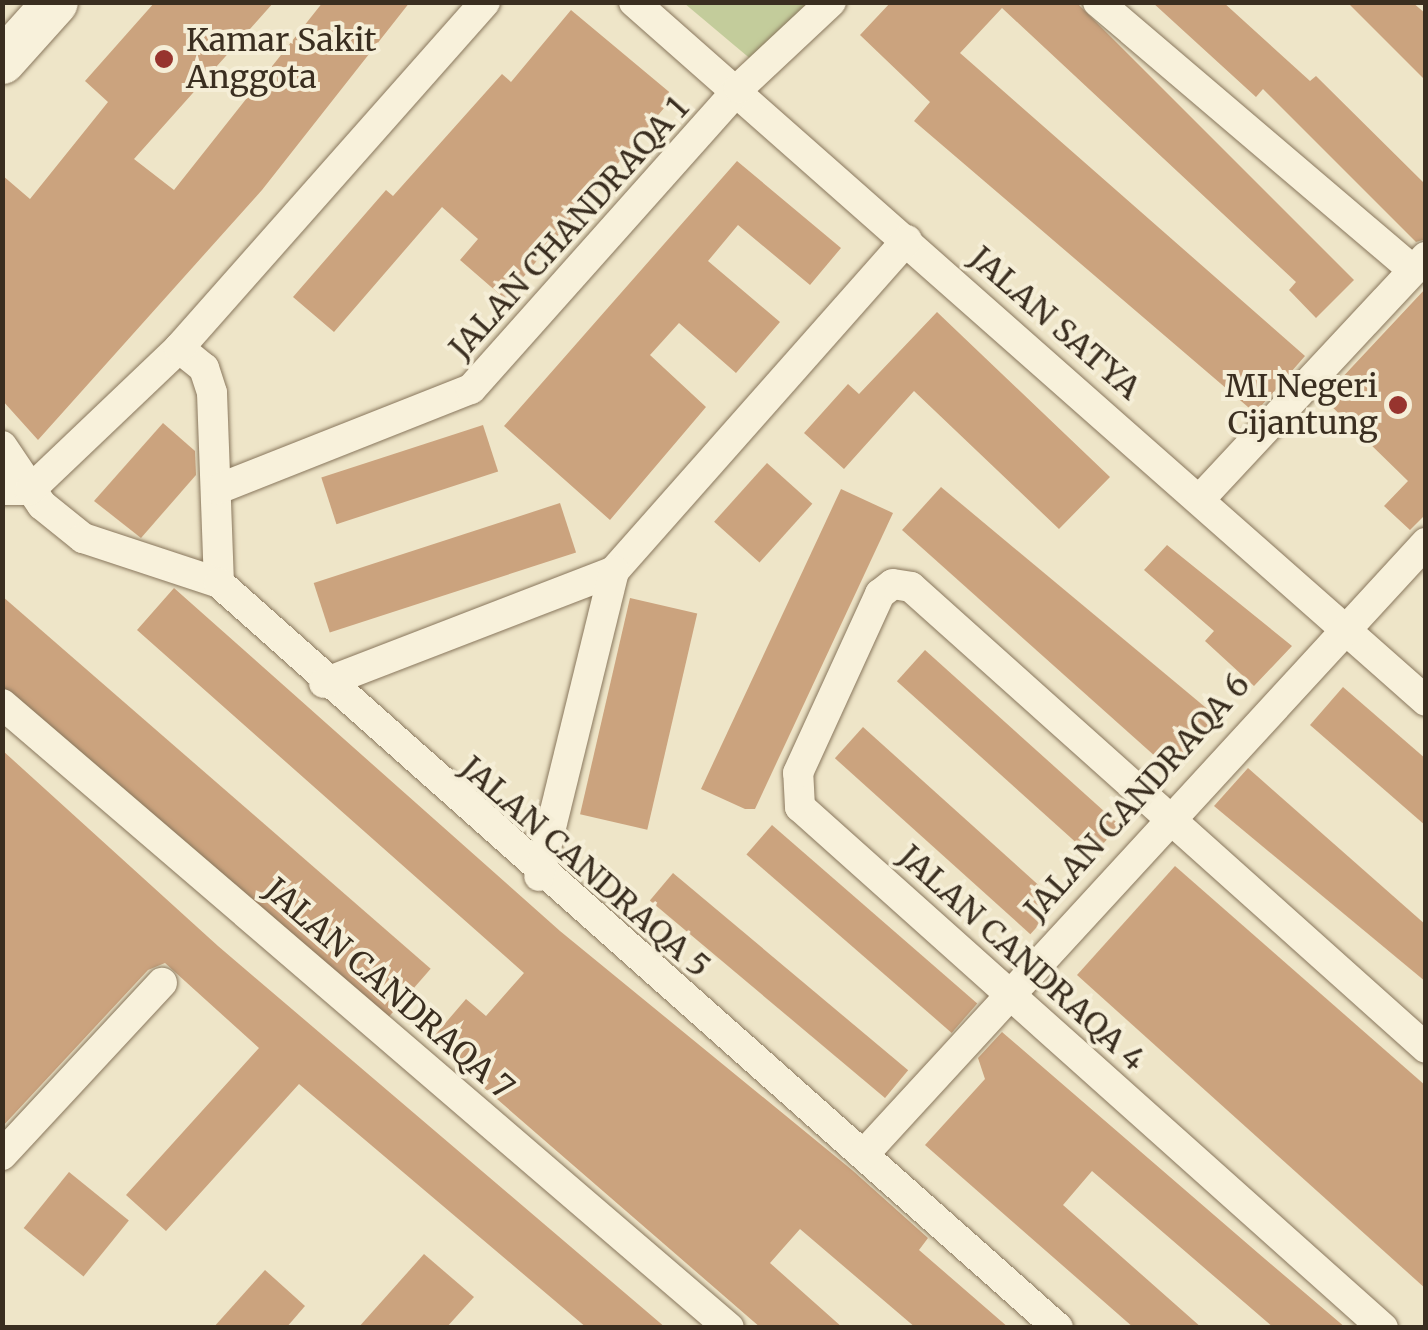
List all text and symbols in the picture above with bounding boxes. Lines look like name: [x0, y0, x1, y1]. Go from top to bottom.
place label: Kamar Sakit Anggota: [186, 22, 376, 97]
marker: Kamar Sakit Anggota: [151, 46, 177, 72]
street label: JALAN CHANDRAQA 1: [441, 89, 697, 367]
street label: JALAN SATYA: [962, 239, 1148, 407]
place label: MI Negeri Cijantung: [1225, 368, 1378, 443]
marker: MI Negeri Cijantung: [1387, 394, 1409, 416]
street label: JALAN CANDRAQA 6: [1016, 666, 1258, 928]
street label: JALAN CANDRAQA 5: [453, 748, 717, 986]
street label: JALAN CANDRAQA 4: [891, 837, 1153, 1079]
street label: JALAN CANDRAQA 7: [257, 870, 521, 1108]

